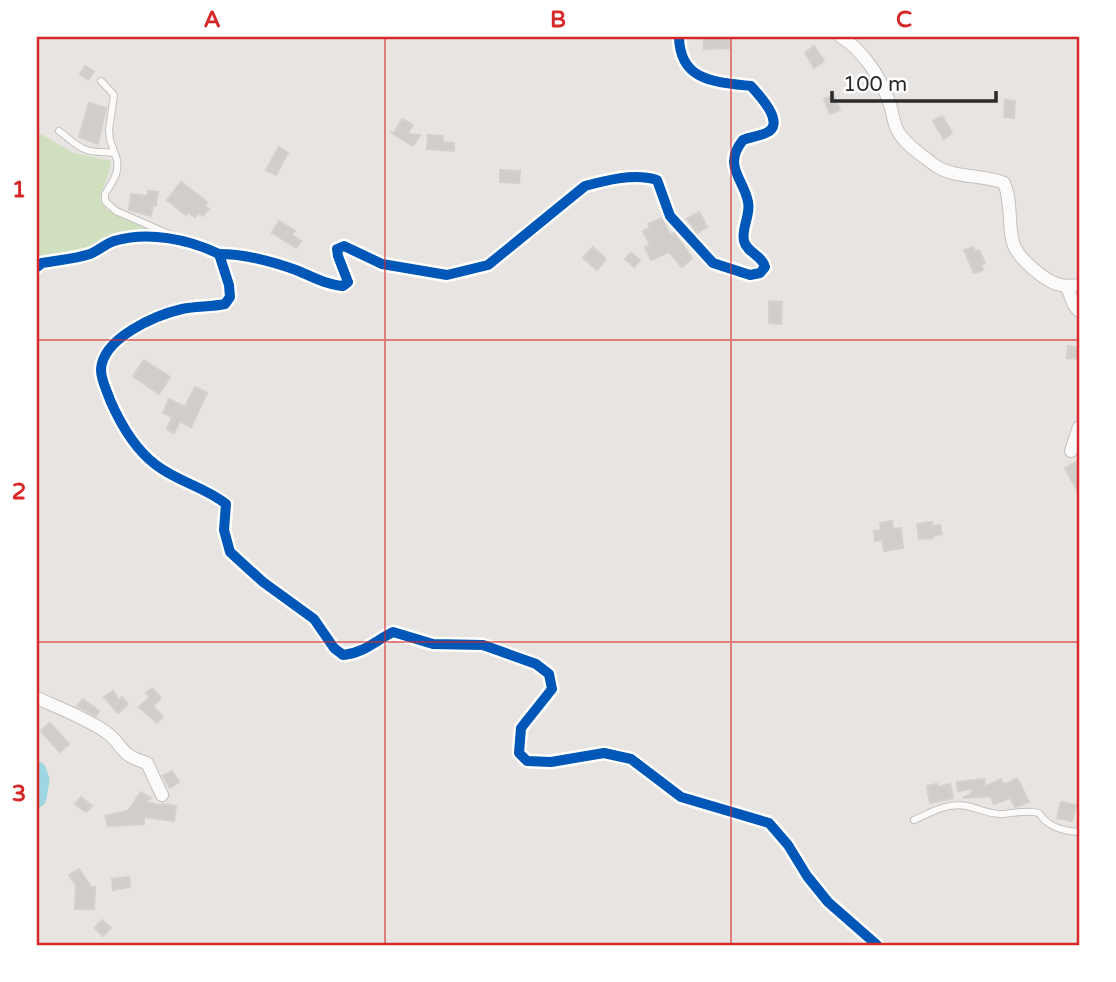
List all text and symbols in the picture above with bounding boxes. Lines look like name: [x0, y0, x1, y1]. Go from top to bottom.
text: A: [203, 6, 221, 34]
text: B: [550, 6, 566, 34]
text: C: [896, 6, 912, 34]
scale bar: [832, 60, 997, 104]
text: 100 m: [843, 72, 907, 97]
text: 1: [12, 176, 26, 204]
text: 2: [12, 478, 26, 506]
text: 3: [12, 780, 26, 808]

